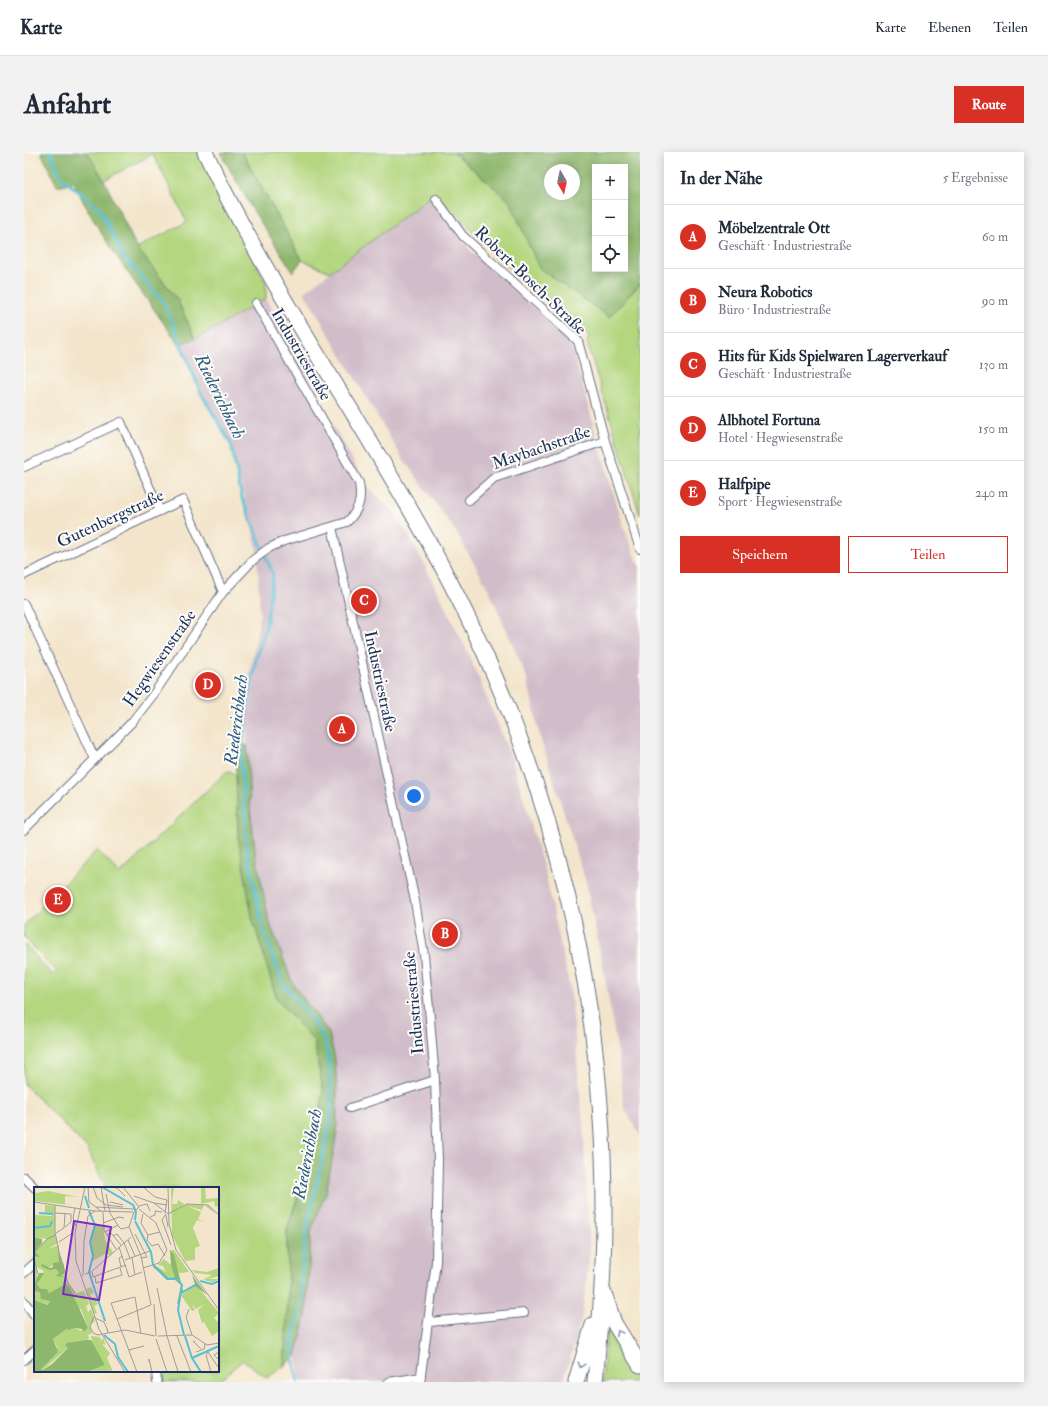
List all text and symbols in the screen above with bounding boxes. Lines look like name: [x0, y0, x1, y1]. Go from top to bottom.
text: Karte: [20, 16, 62, 40]
text: Karte: [875, 19, 906, 36]
text: Ebenen: [928, 19, 971, 36]
text: Teilen: [993, 19, 1028, 36]
button: Route: [954, 86, 1024, 123]
text: Anfahrt: [24, 87, 111, 122]
north arrow: [544, 164, 580, 200]
map controls: [592, 164, 628, 272]
button: +: [592, 164, 628, 200]
text: In der Nähe: [680, 168, 762, 189]
text: 5 Ergebnisse: [943, 170, 1008, 186]
button: −: [592, 200, 628, 236]
text: Möbelzentrale Ott: [718, 219, 830, 238]
street label: Robert-Bosch-Straße: [470, 222, 591, 339]
text: A: [689, 229, 697, 245]
text: 60 m: [982, 229, 1008, 245]
button: locate: [592, 236, 628, 272]
text: Geschäft · Industriestraße: [718, 238, 851, 254]
text: Neura Robotics: [718, 283, 812, 302]
text: B: [689, 293, 697, 309]
text: 90 m: [982, 293, 1008, 309]
text: Büro · Industriestraße: [718, 302, 831, 318]
street label: Industriestraße: [267, 304, 336, 404]
text: Hits für Kids Spielwaren Lagerverkauf: [718, 347, 947, 366]
water label: Riederichbach: [189, 349, 250, 443]
text: C: [688, 357, 698, 373]
text: 130 m: [979, 357, 1008, 373]
text: Geschäft · Industriestraße: [718, 366, 851, 382]
text: Albhotel Fortuna: [718, 411, 820, 430]
street label: Maybachstraße: [489, 421, 593, 475]
text: D: [688, 421, 698, 437]
text: 150 m: [978, 421, 1008, 437]
text: Hotel · Hegwiesenstraße: [718, 430, 843, 446]
text: Halfpipe: [718, 475, 770, 494]
street label: Gutenbergstraße: [53, 485, 167, 552]
text: E: [688, 485, 698, 501]
text: 240 m: [975, 485, 1008, 501]
text: Sport · Hegwiesenstraße: [718, 494, 842, 510]
button: Speichern: [680, 536, 840, 573]
button: Teilen: [848, 536, 1008, 573]
pin: C: [351, 586, 377, 616]
street label: Hegwiesenstraße: [118, 606, 201, 711]
street label: Industriestraße: [360, 629, 401, 734]
pin: D: [195, 670, 221, 700]
water label: Riederichbach: [219, 673, 254, 768]
pin: A: [329, 714, 355, 744]
your location: [404, 786, 424, 806]
pin: E: [45, 885, 71, 915]
pin: B: [432, 919, 458, 949]
street label: Industriestraße: [399, 951, 428, 1055]
water label: Riederichbach: [287, 1107, 328, 1202]
inset map: [34, 1187, 219, 1372]
one-way arrow: [616, 1330, 623, 1337]
one-way arrow: [577, 1362, 586, 1369]

